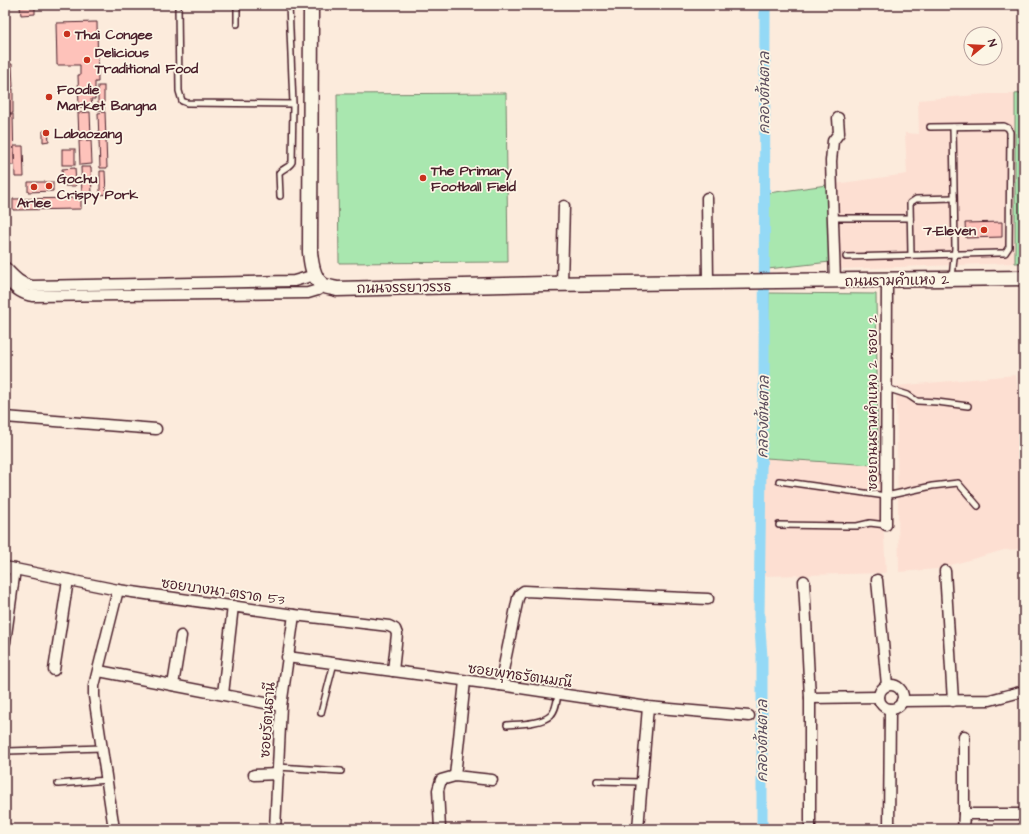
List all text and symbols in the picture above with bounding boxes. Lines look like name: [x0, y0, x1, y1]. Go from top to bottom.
place label: Thai Congee: [74, 25, 153, 46]
north arrow: [963, 26, 1003, 66]
marker: Thai Congee: [62, 29, 72, 39]
text: N: [984, 37, 1000, 49]
place label: Delicious Traditional Food: [94, 43, 199, 79]
water label: คลองต้นตาล: [754, 51, 775, 134]
marker: Delicious Traditional Food: [82, 55, 92, 65]
place label: Foodie Market Bangna: [57, 80, 157, 117]
marker: Foodie Market Bangna: [44, 92, 54, 102]
place label: Labaozang: [54, 124, 123, 145]
marker: Labaozang: [41, 128, 51, 138]
place label: The Primary Football Field: [430, 161, 517, 197]
place label: Gochu Crispy Pork: [57, 169, 138, 205]
marker: The Primary Football Field: [418, 173, 428, 183]
marker: Gochu Crispy Pork: [44, 181, 54, 191]
marker: Arlee: [29, 182, 39, 192]
place label: Arlee: [17, 193, 51, 213]
place label: 7-Eleven: [922, 221, 976, 241]
marker: 7-Eleven: [979, 225, 989, 235]
street label: ถนนรามคำแหง 2: [845, 270, 949, 292]
street label: ถนนจรรยาวรรธ: [357, 277, 452, 299]
street label: ซอยถนนรามคำแหง 2 ซอย 2: [863, 315, 883, 491]
water label: คลองต้นตาล: [752, 375, 775, 458]
street label: ซอยบางนา-ตราด 53: [160, 573, 286, 611]
street label: ซอยพุทธรัตนมณี: [466, 659, 574, 693]
street label: ซอยรัตนธานี: [255, 681, 281, 759]
water label: คลองต้นตาล: [752, 699, 773, 782]

